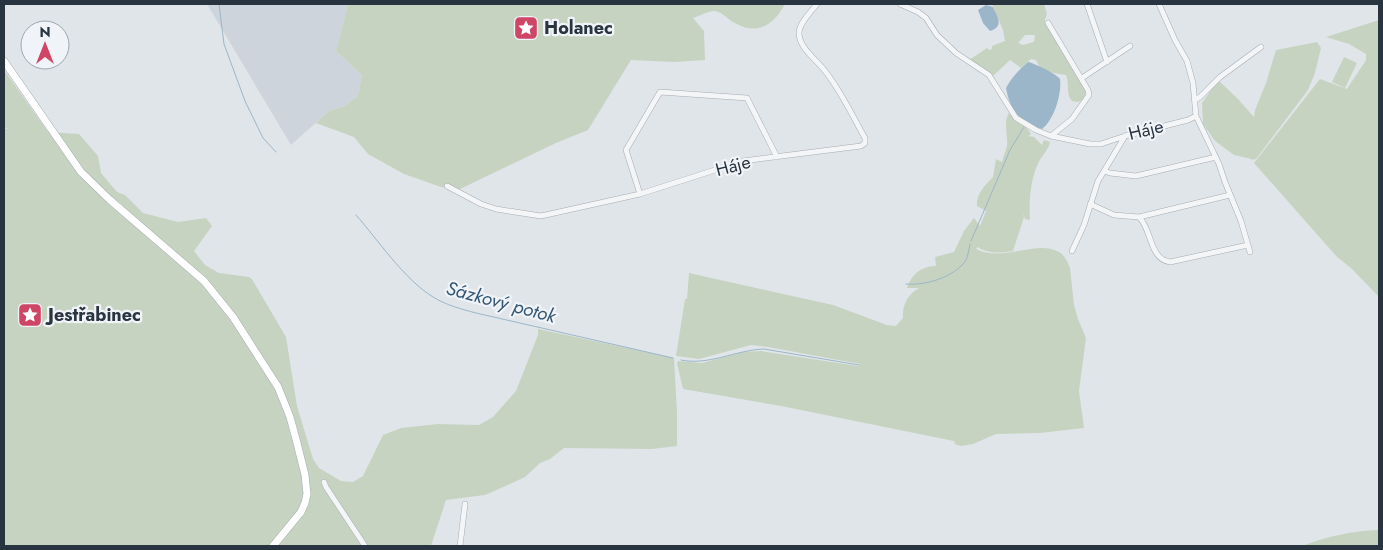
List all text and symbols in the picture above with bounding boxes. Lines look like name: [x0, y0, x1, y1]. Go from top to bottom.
place icon: Holanec: [513, 15, 539, 41]
place label: Holanec: [544, 15, 613, 41]
north arrow: [20, 20, 70, 70]
text: N: [39, 22, 51, 42]
street label: Háje: [1126, 113, 1166, 147]
street label: Háje: [713, 149, 753, 183]
water label: Sázkový potok: [443, 274, 560, 330]
place icon: Jestřabinec: [17, 302, 43, 328]
place label: Jestřabinec: [45, 302, 141, 328]

